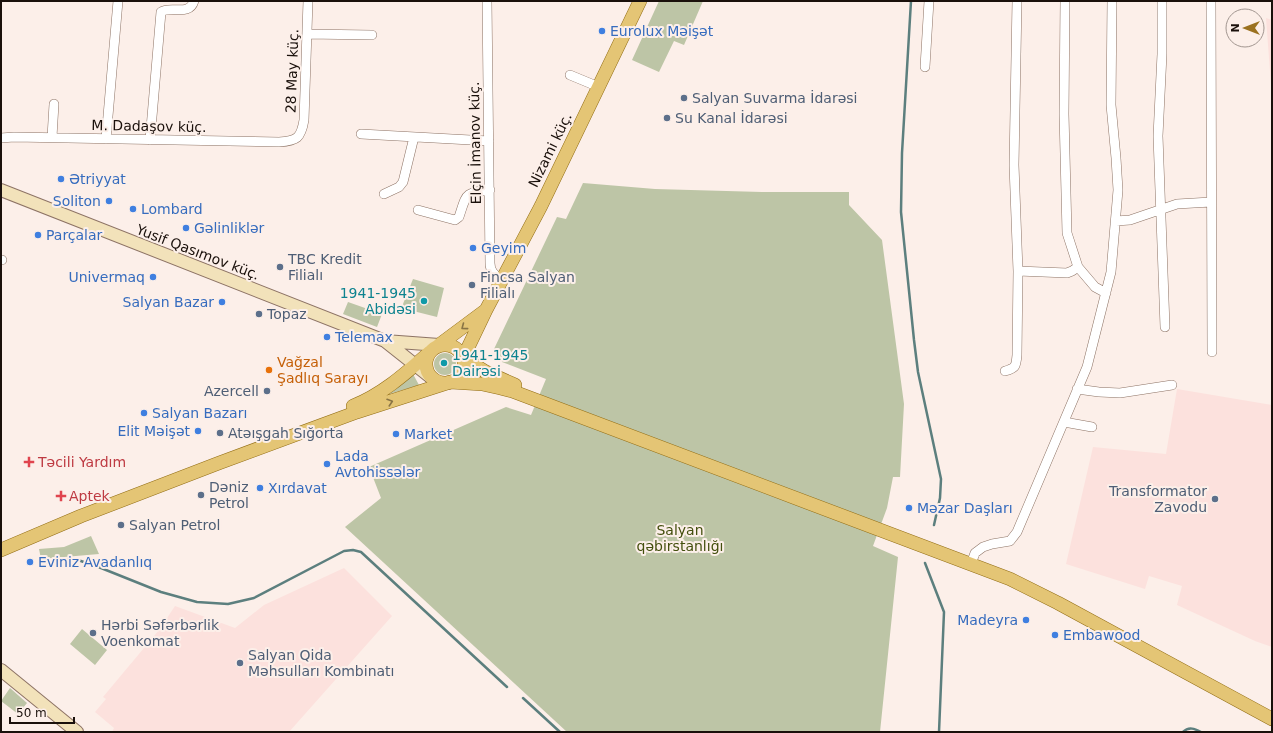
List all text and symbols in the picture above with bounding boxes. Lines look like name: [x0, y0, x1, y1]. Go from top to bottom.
north arrow: [1225, 8, 1265, 48]
place label: Eurolux Məişət: [610, 23, 714, 39]
text: N: [1229, 23, 1242, 33]
marker: Eurolux Məişət: [597, 26, 607, 36]
street label: 28 May küç.: [283, 29, 301, 113]
street label: Elçin İmanov küç.: [465, 81, 484, 205]
place label: Salyan Suvarma İdarəsi: [692, 89, 858, 106]
marker: Salyan Suvarma İdarəsi: [679, 93, 689, 103]
place label: Su Kanal İdarəsi: [675, 109, 788, 126]
street label: Nizami küç.: [525, 110, 575, 190]
marker: Su Kanal İdarəsi: [662, 113, 672, 123]
street label: M. Dadaşov küç.: [91, 117, 207, 135]
place label: Ətriyyat: [69, 171, 126, 187]
marker: Ətriyyat: [56, 174, 66, 184]
place label: Soliton: [53, 193, 101, 209]
marker: Soliton: [104, 196, 114, 206]
place label: Lombard: [141, 201, 203, 217]
marker: Lombard: [128, 204, 138, 214]
place label: Gəlinliklər: [194, 220, 265, 236]
street label: Yusif Qasımov küç.: [133, 221, 262, 283]
marker: Gəlinliklər: [181, 223, 191, 233]
place label: Parçalar: [46, 227, 103, 243]
marker: Parçalar: [33, 230, 43, 240]
place label: Geyim: [481, 240, 526, 256]
marker: Geyim: [468, 243, 478, 253]
place label: TBC Kredit Filialı: [287, 251, 362, 283]
marker: TBC Kredit Filialı: [275, 262, 285, 272]
place label: Univermaq: [68, 269, 145, 285]
place label: Fincsa Salyan Filialı: [480, 269, 575, 301]
marker: Univermaq: [148, 272, 158, 282]
marker: Fincsa Salyan Filialı: [467, 280, 477, 290]
place label: 1941-1945 Abidəsi: [340, 285, 416, 317]
place label: Salyan Bazar: [123, 294, 214, 310]
marker: 1941-1945 Abidəsi: [419, 296, 429, 306]
marker: Salyan Bazar: [217, 297, 227, 307]
place label: Topaz: [266, 306, 307, 322]
marker: Topaz: [254, 309, 264, 319]
one-way arrow: [461, 322, 468, 329]
place label: Telemax: [334, 329, 393, 345]
marker: Telemax: [322, 332, 332, 342]
place label: 1941-1945 Dairəsi: [452, 347, 528, 379]
place label: Vağzal Şadlıq Sarayı: [277, 354, 368, 386]
marker: 1941-1945 Dairəsi: [439, 358, 449, 368]
marker: Vağzal Şadlıq Sarayı: [264, 365, 274, 375]
place label: Azercell: [204, 383, 259, 399]
marker: Azercell: [262, 386, 272, 396]
one-way arrow: [387, 398, 394, 406]
place label: Salyan Bazarı: [152, 405, 247, 421]
marker: Salyan Bazarı: [139, 408, 149, 418]
place label: Elit Məişət: [117, 423, 191, 439]
place label: Atəışgah Sığorta: [228, 425, 343, 441]
marker: Elit Məişət: [193, 426, 203, 436]
place label: Market: [404, 426, 453, 442]
marker: Atəışgah Sığorta: [215, 428, 225, 438]
marker: Market: [391, 429, 401, 439]
place label: Lada Avtohissələr: [335, 448, 421, 480]
place label: Təcili Yardım: [37, 454, 126, 470]
marker: Təcili Yardım: [23, 456, 35, 468]
marker: Lada Avtohissələr: [322, 459, 332, 469]
place label: Dəniz Petrol: [209, 479, 249, 511]
place label: Xırdavat: [268, 480, 327, 496]
marker: Xırdavat: [255, 483, 265, 493]
place label: Transformator Zavodu: [1108, 483, 1207, 515]
place label: Aptek: [69, 488, 111, 504]
marker: Dəniz Petrol: [196, 490, 206, 500]
marker: Aptek: [56, 491, 66, 501]
marker: Transformator Zavodu: [1210, 494, 1220, 504]
place label: Məzar Daşları: [917, 500, 1013, 516]
marker: Məzar Daşları: [904, 503, 914, 513]
place label: Salyan Petrol: [129, 517, 221, 533]
marker: Salyan Petrol: [116, 520, 126, 530]
park label: Salyan qəbirstanlığı: [637, 522, 723, 554]
place label: Eviniz Avadanlıq: [38, 554, 152, 570]
marker: Eviniz Avadanlıq: [25, 557, 35, 567]
place label: Madeyra: [957, 612, 1018, 628]
marker: Madeyra: [1021, 615, 1031, 625]
place label: Hərbi Səfərbərlik Voenkomat: [101, 617, 220, 649]
place label: Embawood: [1063, 627, 1140, 643]
marker: Hərbi Səfərbərlik Voenkomat: [88, 628, 98, 638]
marker: Embawood: [1050, 630, 1060, 640]
place label: Salyan Qida Məhsulları Kombinatı: [248, 647, 394, 679]
marker: Salyan Qida Məhsulları Kombinatı: [235, 658, 245, 668]
scale bar: [10, 699, 74, 725]
text: 50 m: [16, 706, 47, 720]

